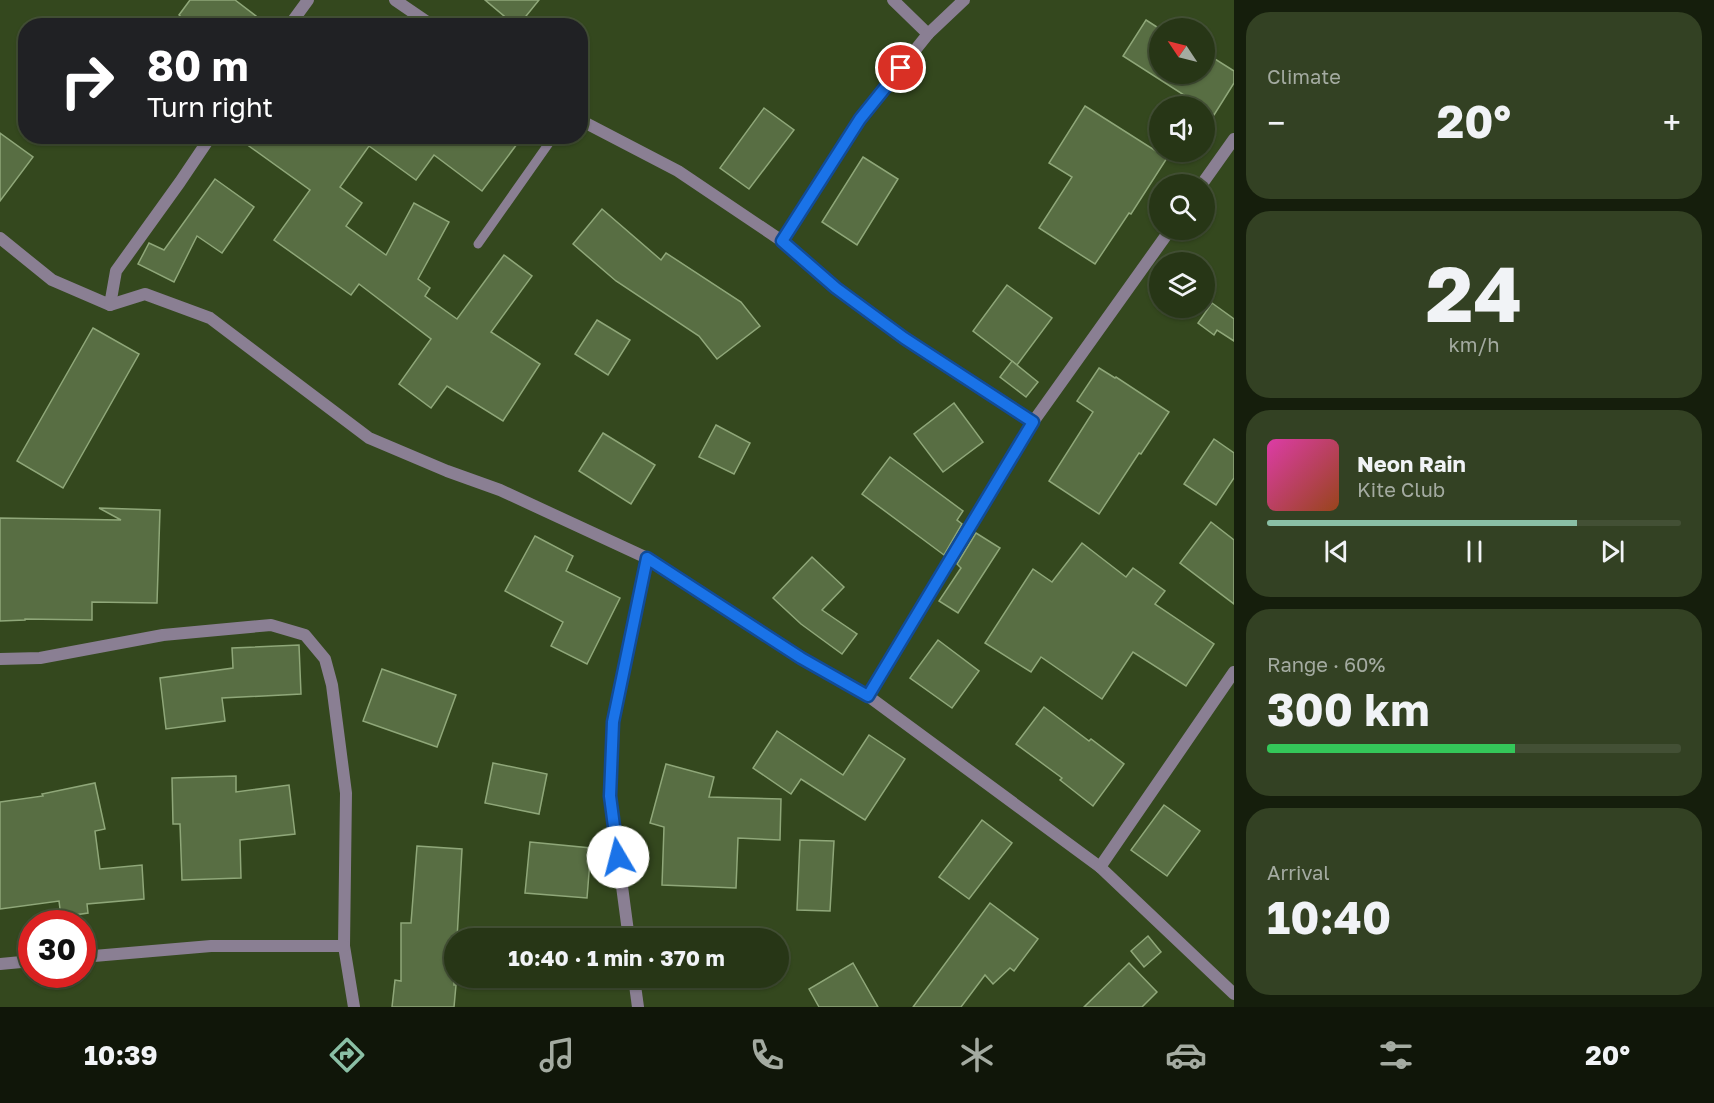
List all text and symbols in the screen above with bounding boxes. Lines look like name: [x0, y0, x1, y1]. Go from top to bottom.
north arrow: [1149, 18, 1215, 84]
map controls: [1149, 18, 1215, 318]
text: 80 m: [147, 40, 248, 90]
icon: right: [48, 42, 126, 120]
pin: [875, 42, 926, 93]
icon: arrive: [884, 51, 917, 84]
text: Climate: [1267, 64, 1341, 88]
text: Turn right: [147, 91, 273, 123]
text: 20°: [1437, 94, 1511, 148]
button: sound: [1149, 96, 1215, 162]
text: −: [1267, 103, 1285, 142]
text: +: [1663, 103, 1681, 142]
button: search: [1149, 174, 1215, 240]
text: 24: [1426, 246, 1522, 339]
button: layers: [1149, 252, 1215, 318]
text: km/h: [1449, 332, 1499, 356]
text: Neon Rain: [1357, 450, 1466, 477]
text: Kite Club: [1357, 477, 1445, 501]
icon: previous: [1320, 535, 1353, 568]
icon: pause: [1458, 535, 1491, 568]
icon: next: [1596, 535, 1629, 568]
text: Range · 60%: [1267, 652, 1385, 676]
text: 300 km: [1267, 682, 1430, 736]
position arrow: [586, 825, 650, 889]
text: Arrival: [1267, 860, 1330, 884]
text: 10:40: [1267, 890, 1391, 944]
speed limit sign: 30: [18, 910, 96, 988]
text: 10:40 · 1 min · 370 m: [508, 944, 725, 971]
icon: directions: [326, 1034, 368, 1076]
icon: music: [536, 1034, 578, 1076]
icon: phone: [746, 1034, 788, 1076]
icon: climate: [956, 1034, 998, 1076]
icon: car: [1165, 1034, 1207, 1076]
icon: filters: [1375, 1034, 1417, 1076]
text: 10:39: [84, 1039, 158, 1071]
text: 20°: [1585, 1039, 1630, 1071]

